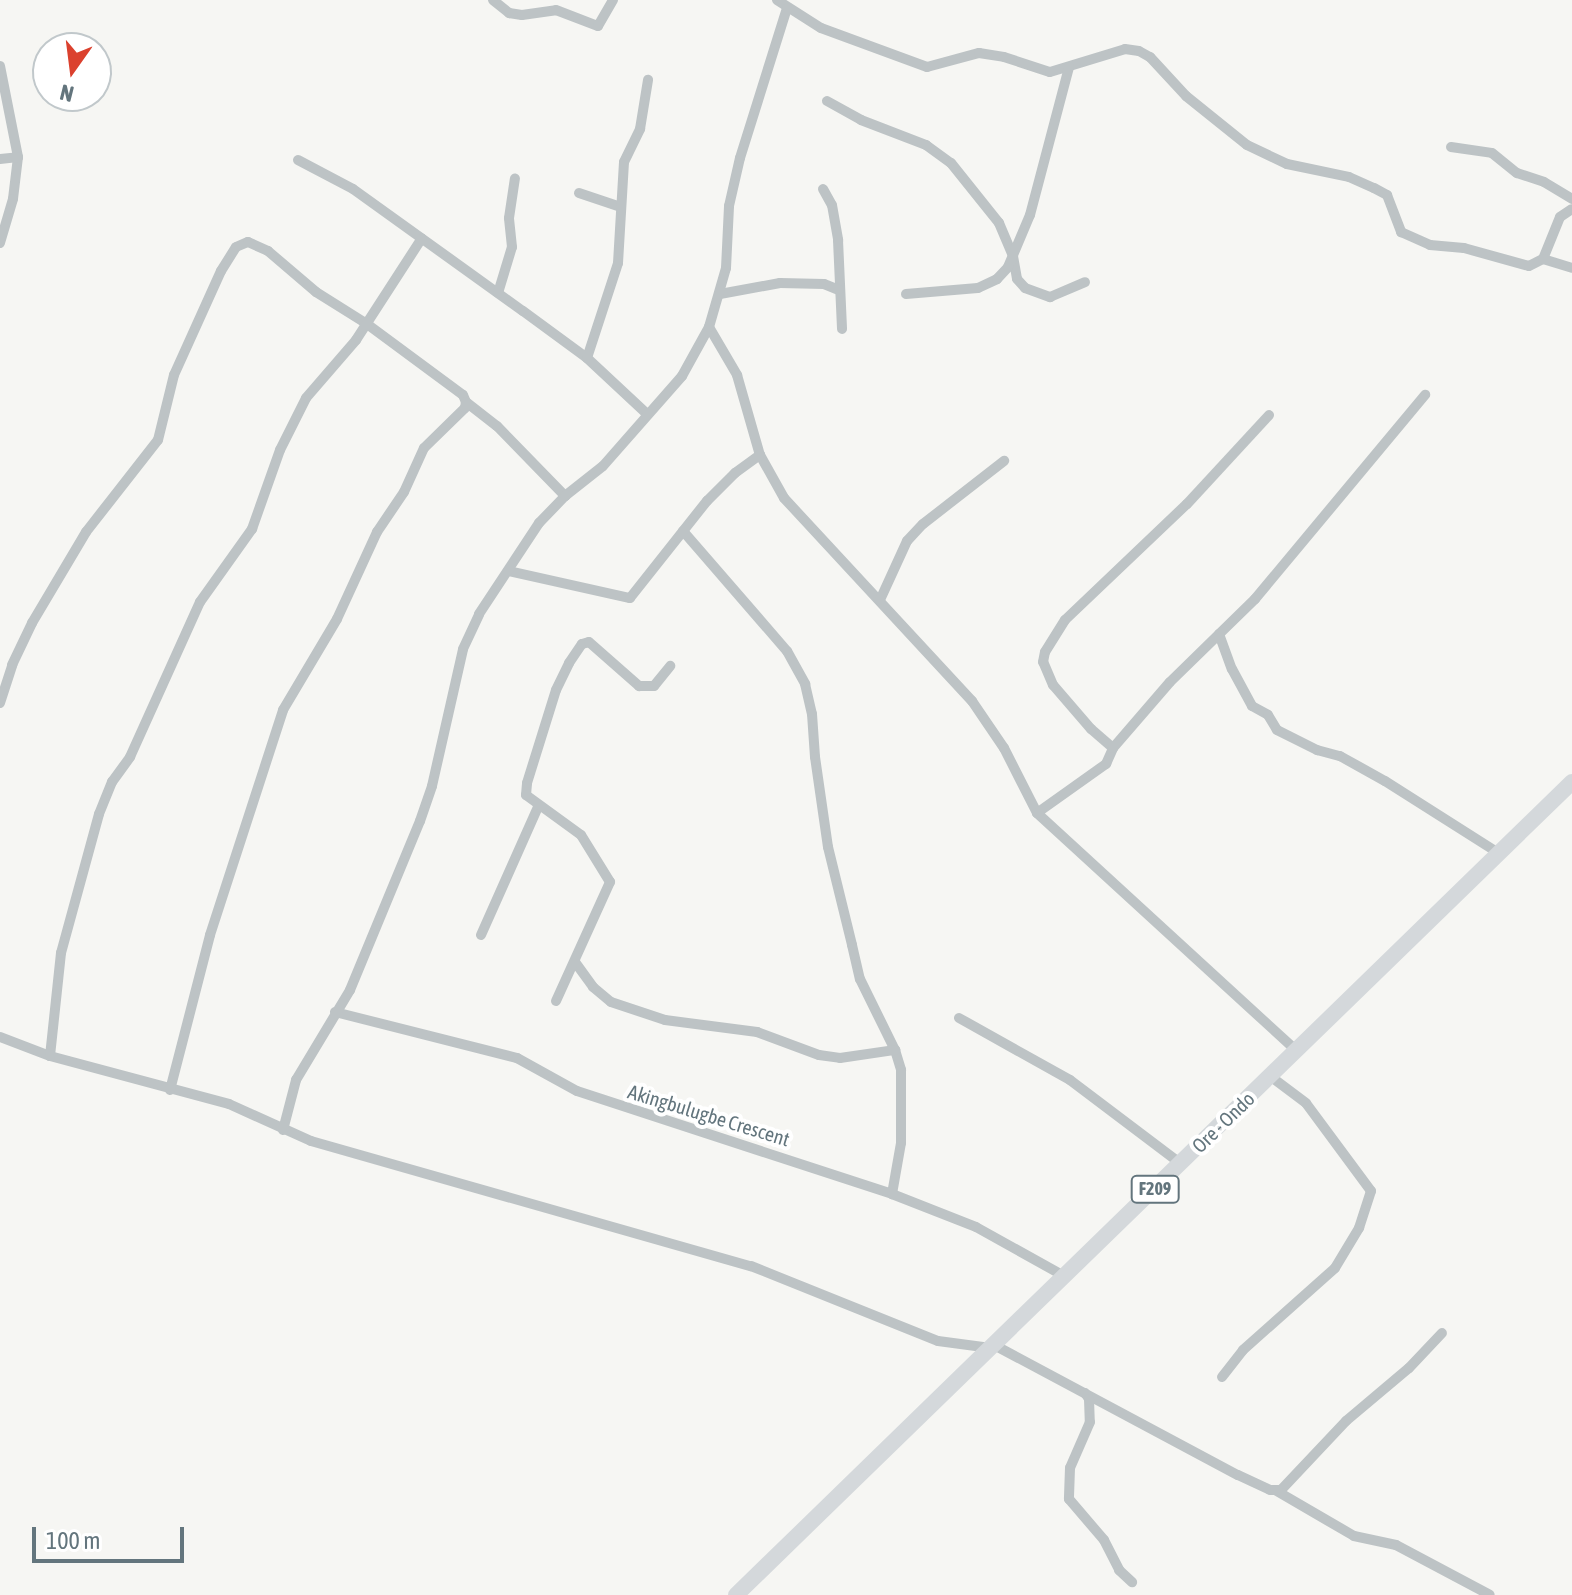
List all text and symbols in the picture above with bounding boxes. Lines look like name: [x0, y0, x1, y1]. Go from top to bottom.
north arrow: [32, 32, 112, 112]
text: N: [57, 79, 76, 108]
street label: Akingbulugbe Crescent: [625, 1079, 793, 1151]
street label: Ore - Ondo: [1187, 1086, 1259, 1158]
road number: F209: [1129, 1175, 1181, 1203]
scale bar: [36, 1511, 188, 1561]
text: 100 m: [46, 1527, 100, 1554]

